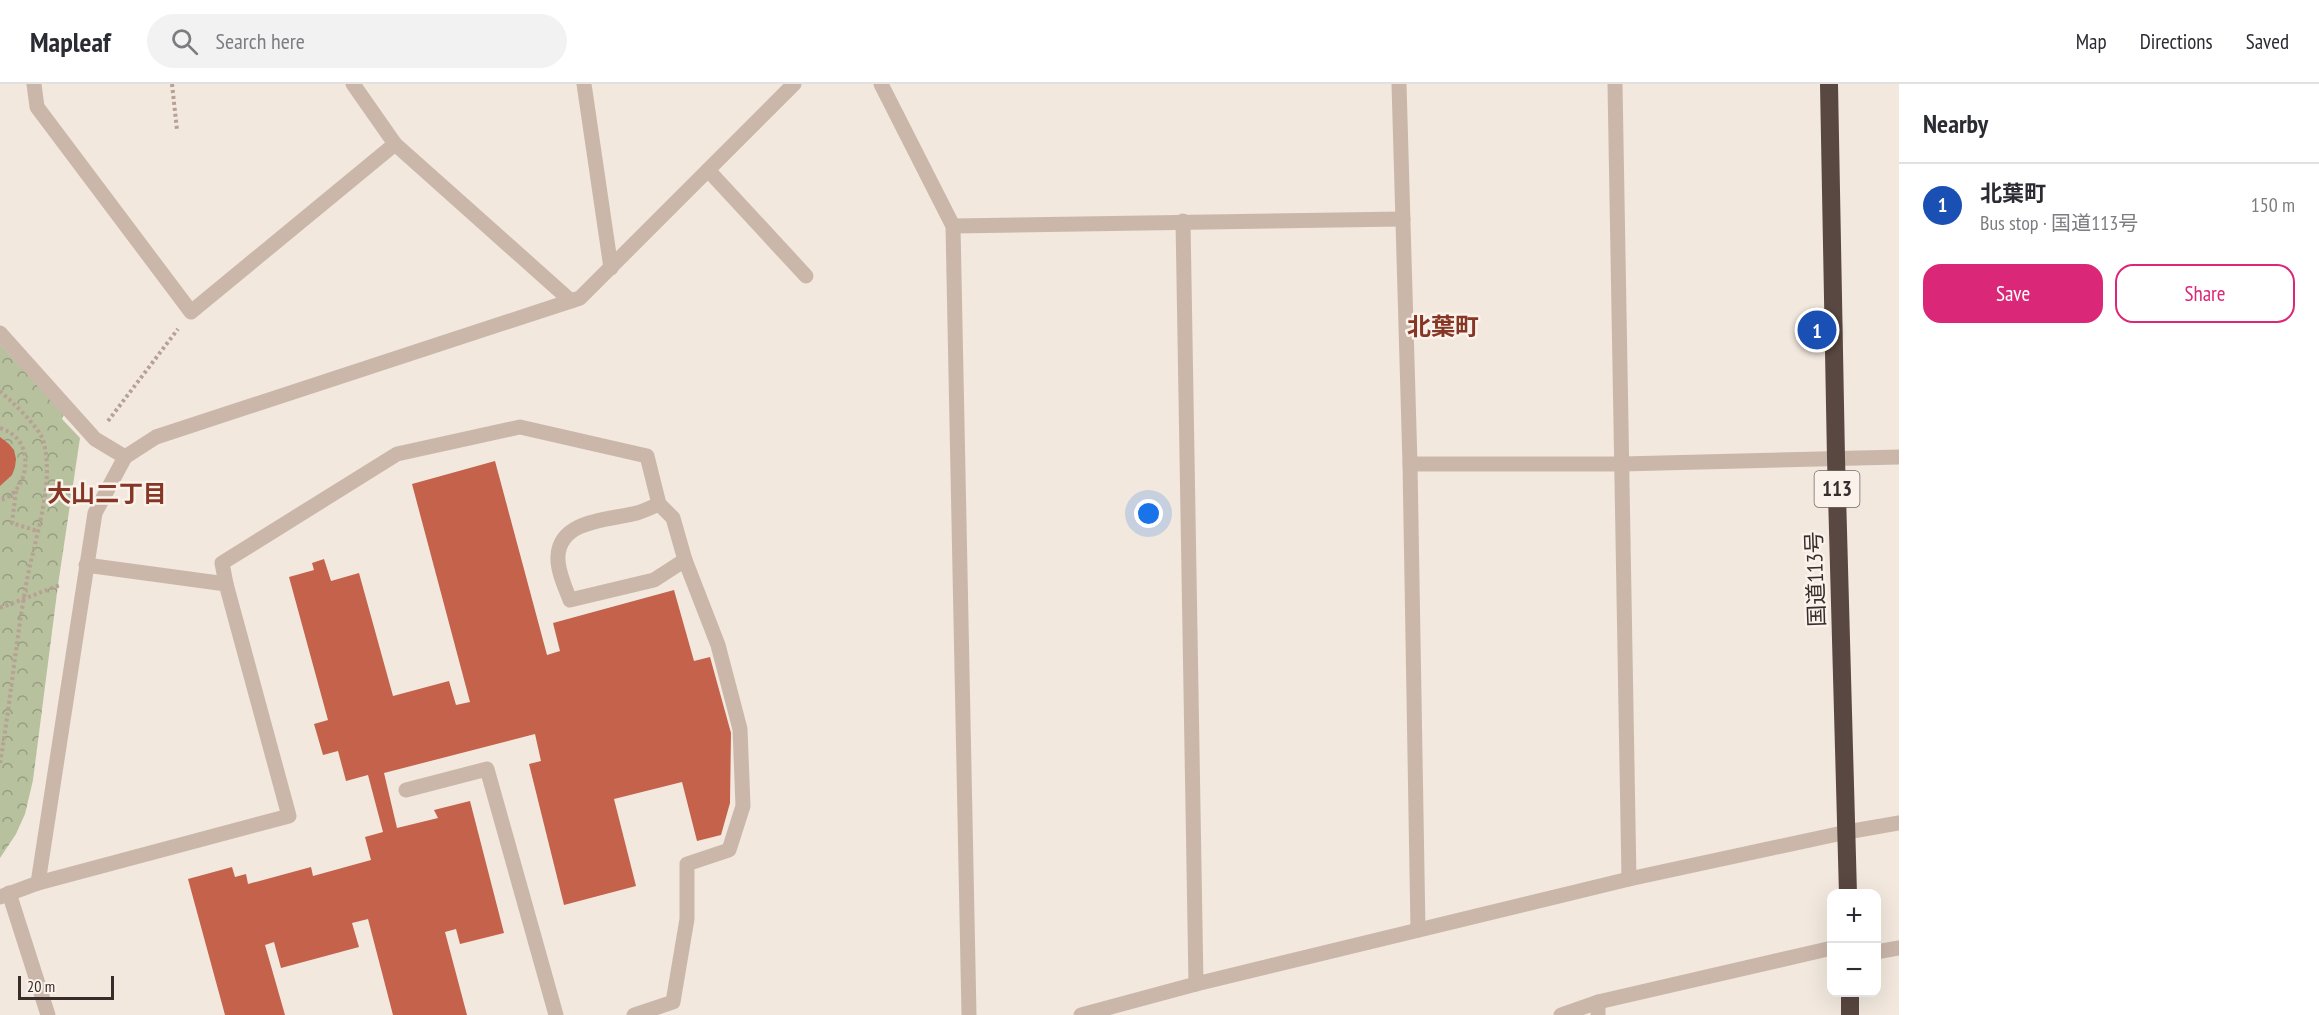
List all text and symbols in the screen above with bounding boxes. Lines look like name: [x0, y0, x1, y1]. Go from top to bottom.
search box: [147, 14, 567, 68]
text: Mapleaf: [30, 23, 111, 60]
icon: search: [168, 25, 201, 58]
text: Search here: [216, 27, 305, 55]
text: Map: [2076, 28, 2107, 55]
text: Directions: [2140, 28, 2213, 55]
text: Saved: [2246, 28, 2289, 55]
text: Nearby: [1923, 107, 1988, 140]
text: 北葉町: [1980, 179, 2046, 207]
text: 1: [1938, 192, 1947, 218]
text: 150 m: [2251, 192, 2295, 218]
text: Bus stop · 国道113号: [1980, 210, 2138, 236]
button: Save: [1923, 264, 2103, 323]
button: Share: [2115, 264, 2295, 323]
pin: 1: [1798, 308, 1836, 352]
district label: 北葉町: [1407, 311, 1479, 342]
road number: 113: [1814, 471, 1860, 507]
district label: 大山二丁目: [47, 478, 167, 509]
your location: [1134, 499, 1163, 528]
street label: 国道113号: [1799, 531, 1831, 627]
map controls: [1827, 889, 1881, 997]
button: +: [1827, 889, 1881, 943]
button: −: [1827, 943, 1881, 997]
scale bar: [18, 973, 114, 1000]
text: 20 m: [27, 976, 55, 996]

